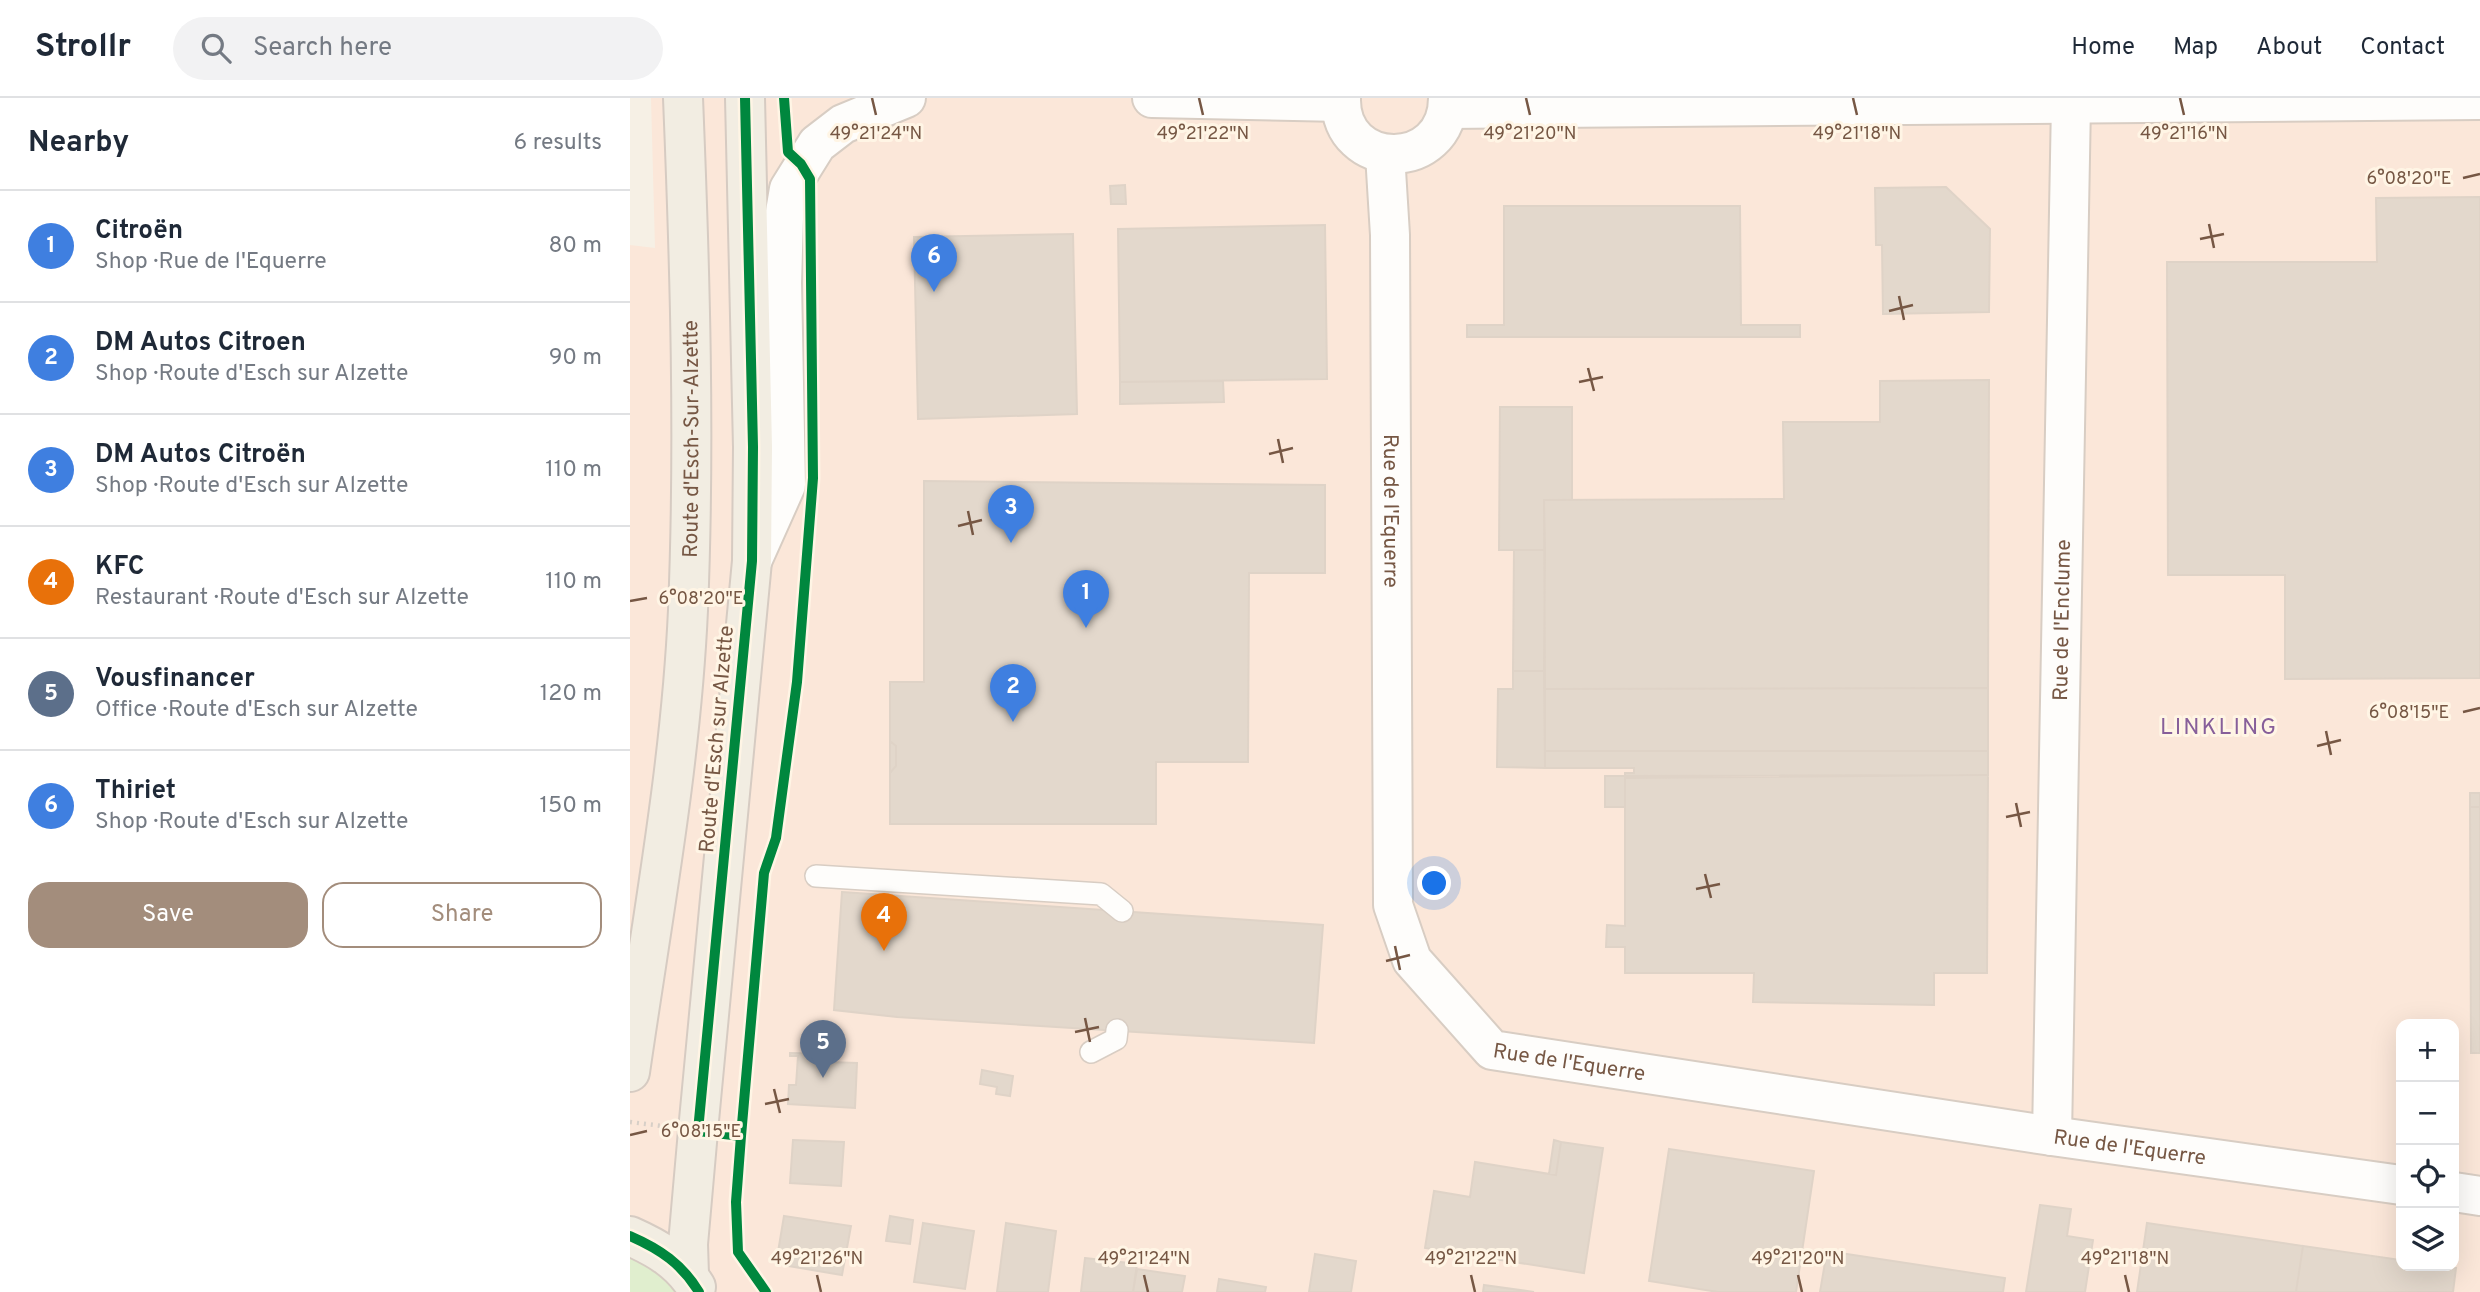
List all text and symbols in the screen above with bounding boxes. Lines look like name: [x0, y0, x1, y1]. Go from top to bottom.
search box: [173, 17, 663, 80]
text: Strollr: [35, 27, 131, 69]
icon: search: [197, 29, 235, 67]
text: Search here: [253, 32, 392, 65]
text: Home: [2071, 33, 2135, 63]
text: Map: [2173, 33, 2218, 63]
text: About: [2256, 33, 2322, 63]
text: Contact: [2360, 33, 2445, 63]
text: 49°21'24"N: [830, 123, 922, 146]
text: 49°21'22"N: [1157, 123, 1249, 146]
text: 49°21'20"N: [1483, 123, 1577, 146]
text: 49°21'18"N: [1813, 123, 1901, 146]
text: 49°21'16"N: [2140, 123, 2228, 146]
text: Nearby: [28, 125, 129, 162]
text: 6 results: [514, 129, 602, 158]
text: 6°08'20"E: [2366, 168, 2452, 191]
text: Citroën: [95, 215, 183, 248]
text: 1: [46, 232, 56, 261]
text: 80 m: [549, 232, 602, 261]
pin: 6: [911, 234, 957, 292]
text: Shop · Rue de l'Equerre: [95, 248, 327, 277]
street label: Route d'Esch-Sur-Alzette: [678, 320, 706, 558]
text: DM Autos Citroen: [95, 327, 306, 360]
text: 2: [44, 344, 58, 373]
text: 90 m: [549, 344, 602, 373]
text: Shop · Route d'Esch sur Alzette: [95, 360, 408, 389]
street label: Rue de l'Equerre: [1376, 434, 1404, 588]
text: DM Autos Citroën: [95, 439, 306, 472]
text: 3: [44, 456, 58, 485]
text: 110 m: [545, 456, 602, 485]
text: Shop · Route d'Esch sur Alzette: [95, 472, 408, 501]
pin: 3: [988, 485, 1034, 543]
street label: Rue de l'Enclume: [2048, 539, 2078, 701]
text: KFC: [95, 551, 144, 584]
text: 4: [44, 568, 58, 597]
text: 110 m: [545, 568, 602, 597]
pin: 1: [1063, 570, 1109, 628]
text: Restaurant · Route d'Esch sur Alzette: [95, 584, 469, 613]
text: 6°08'20"E: [658, 588, 744, 611]
street label: Route d'Esch sur Alzette: [694, 624, 741, 854]
text: Vousfinancer: [95, 663, 255, 696]
pin: 2: [990, 664, 1036, 722]
text: 5: [44, 680, 58, 709]
text: 120 m: [540, 680, 602, 709]
text: Office · Route d'Esch sur Alzette: [95, 696, 418, 725]
text: 6°08'15"E: [2369, 702, 2449, 725]
district label: LINKLING: [2160, 714, 2278, 743]
text: Thiriet: [95, 775, 176, 808]
text: 6: [44, 792, 58, 821]
text: 150 m: [540, 792, 602, 821]
text: Shop · Route d'Esch sur Alzette: [95, 808, 408, 837]
your location: [1417, 866, 1451, 900]
button: Save: [28, 882, 308, 948]
button: Share: [322, 882, 602, 948]
pin: 4: [861, 893, 907, 951]
map controls: [2396, 1019, 2459, 1271]
button: +: [2396, 1019, 2459, 1082]
pin: 5: [800, 1020, 846, 1078]
street label: Rue de l'Equerre: [1491, 1038, 1647, 1088]
button: −: [2396, 1082, 2459, 1145]
text: 6°08'15"E: [661, 1121, 741, 1144]
street label: Rue de l'Equerre: [2052, 1124, 2208, 1172]
button: locate: [2396, 1145, 2459, 1208]
button: layers: [2396, 1208, 2459, 1271]
text: 49°21'26"N: [771, 1248, 863, 1271]
text: 49°21'24"N: [1098, 1248, 1190, 1271]
text: 49°21'22"N: [1425, 1248, 1517, 1271]
text: 49°21'20"N: [1751, 1248, 1845, 1271]
text: 49°21'18"N: [2081, 1248, 2169, 1271]

